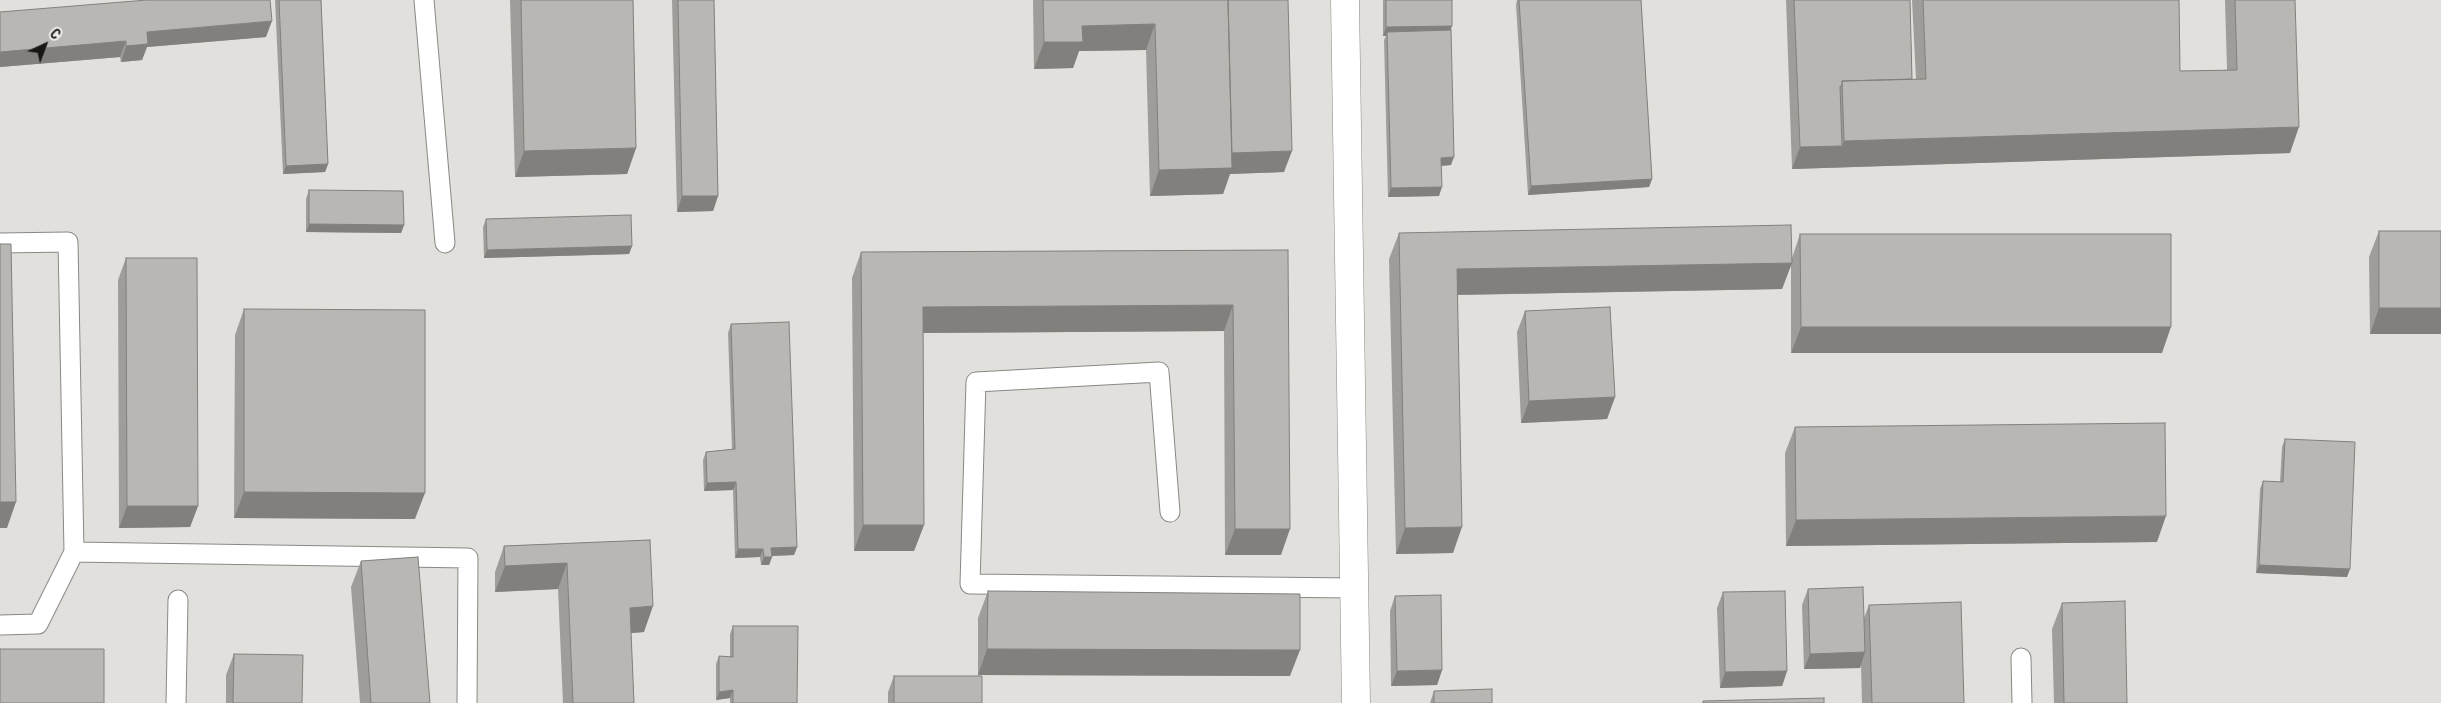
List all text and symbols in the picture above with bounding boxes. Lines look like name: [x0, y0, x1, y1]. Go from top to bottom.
north arrow: [20, 20, 70, 70]
text: С: [47, 25, 64, 43]

